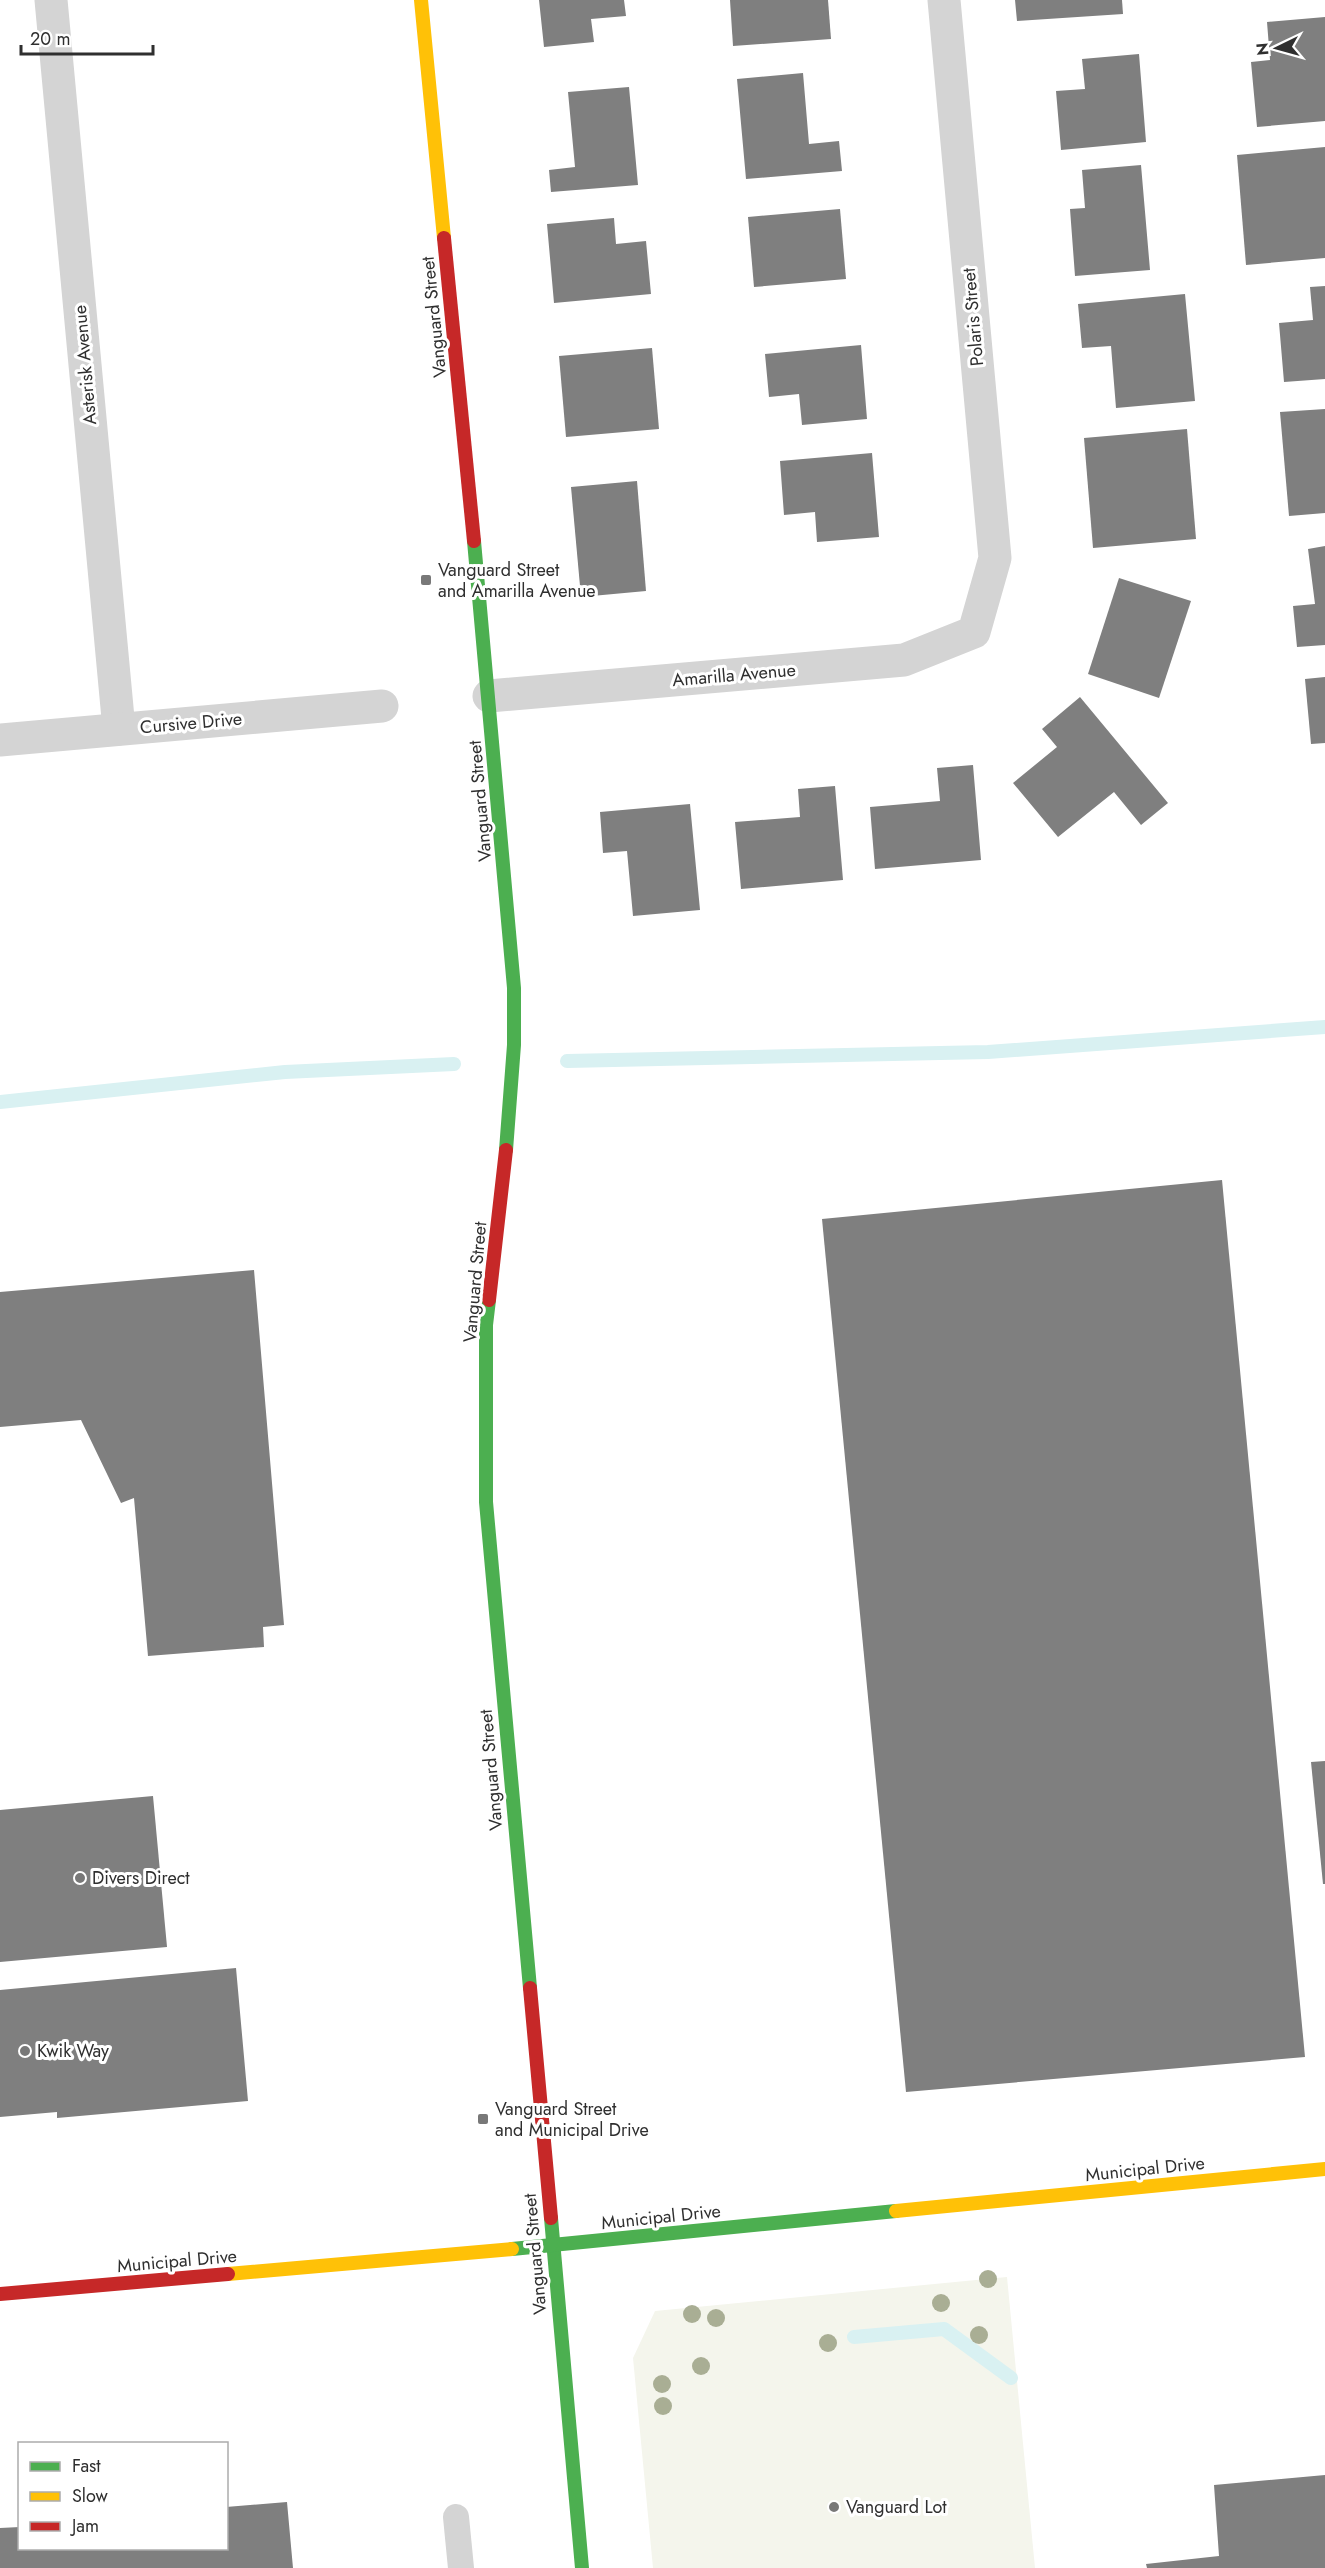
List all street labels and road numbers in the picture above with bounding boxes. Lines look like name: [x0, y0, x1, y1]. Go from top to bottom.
street label: Vanguard Street: [415, 255, 453, 379]
street label: Polaris Street: [956, 266, 990, 367]
street label: Asterisk Avenue: [67, 304, 103, 426]
street label: Amarilla Avenue: [671, 657, 797, 693]
street label: Cursive Drive: [139, 706, 243, 740]
street label: Vanguard Street: [462, 739, 498, 863]
street label: Vanguard Street: [457, 1220, 493, 1344]
street label: Vanguard Street: [473, 1708, 509, 1832]
street label: Municipal Drive: [1084, 2150, 1206, 2188]
street label: Vanguard Street: [517, 2192, 553, 2316]
street label: Municipal Drive: [600, 2198, 722, 2236]
street label: Municipal Drive: [116, 2243, 238, 2279]

